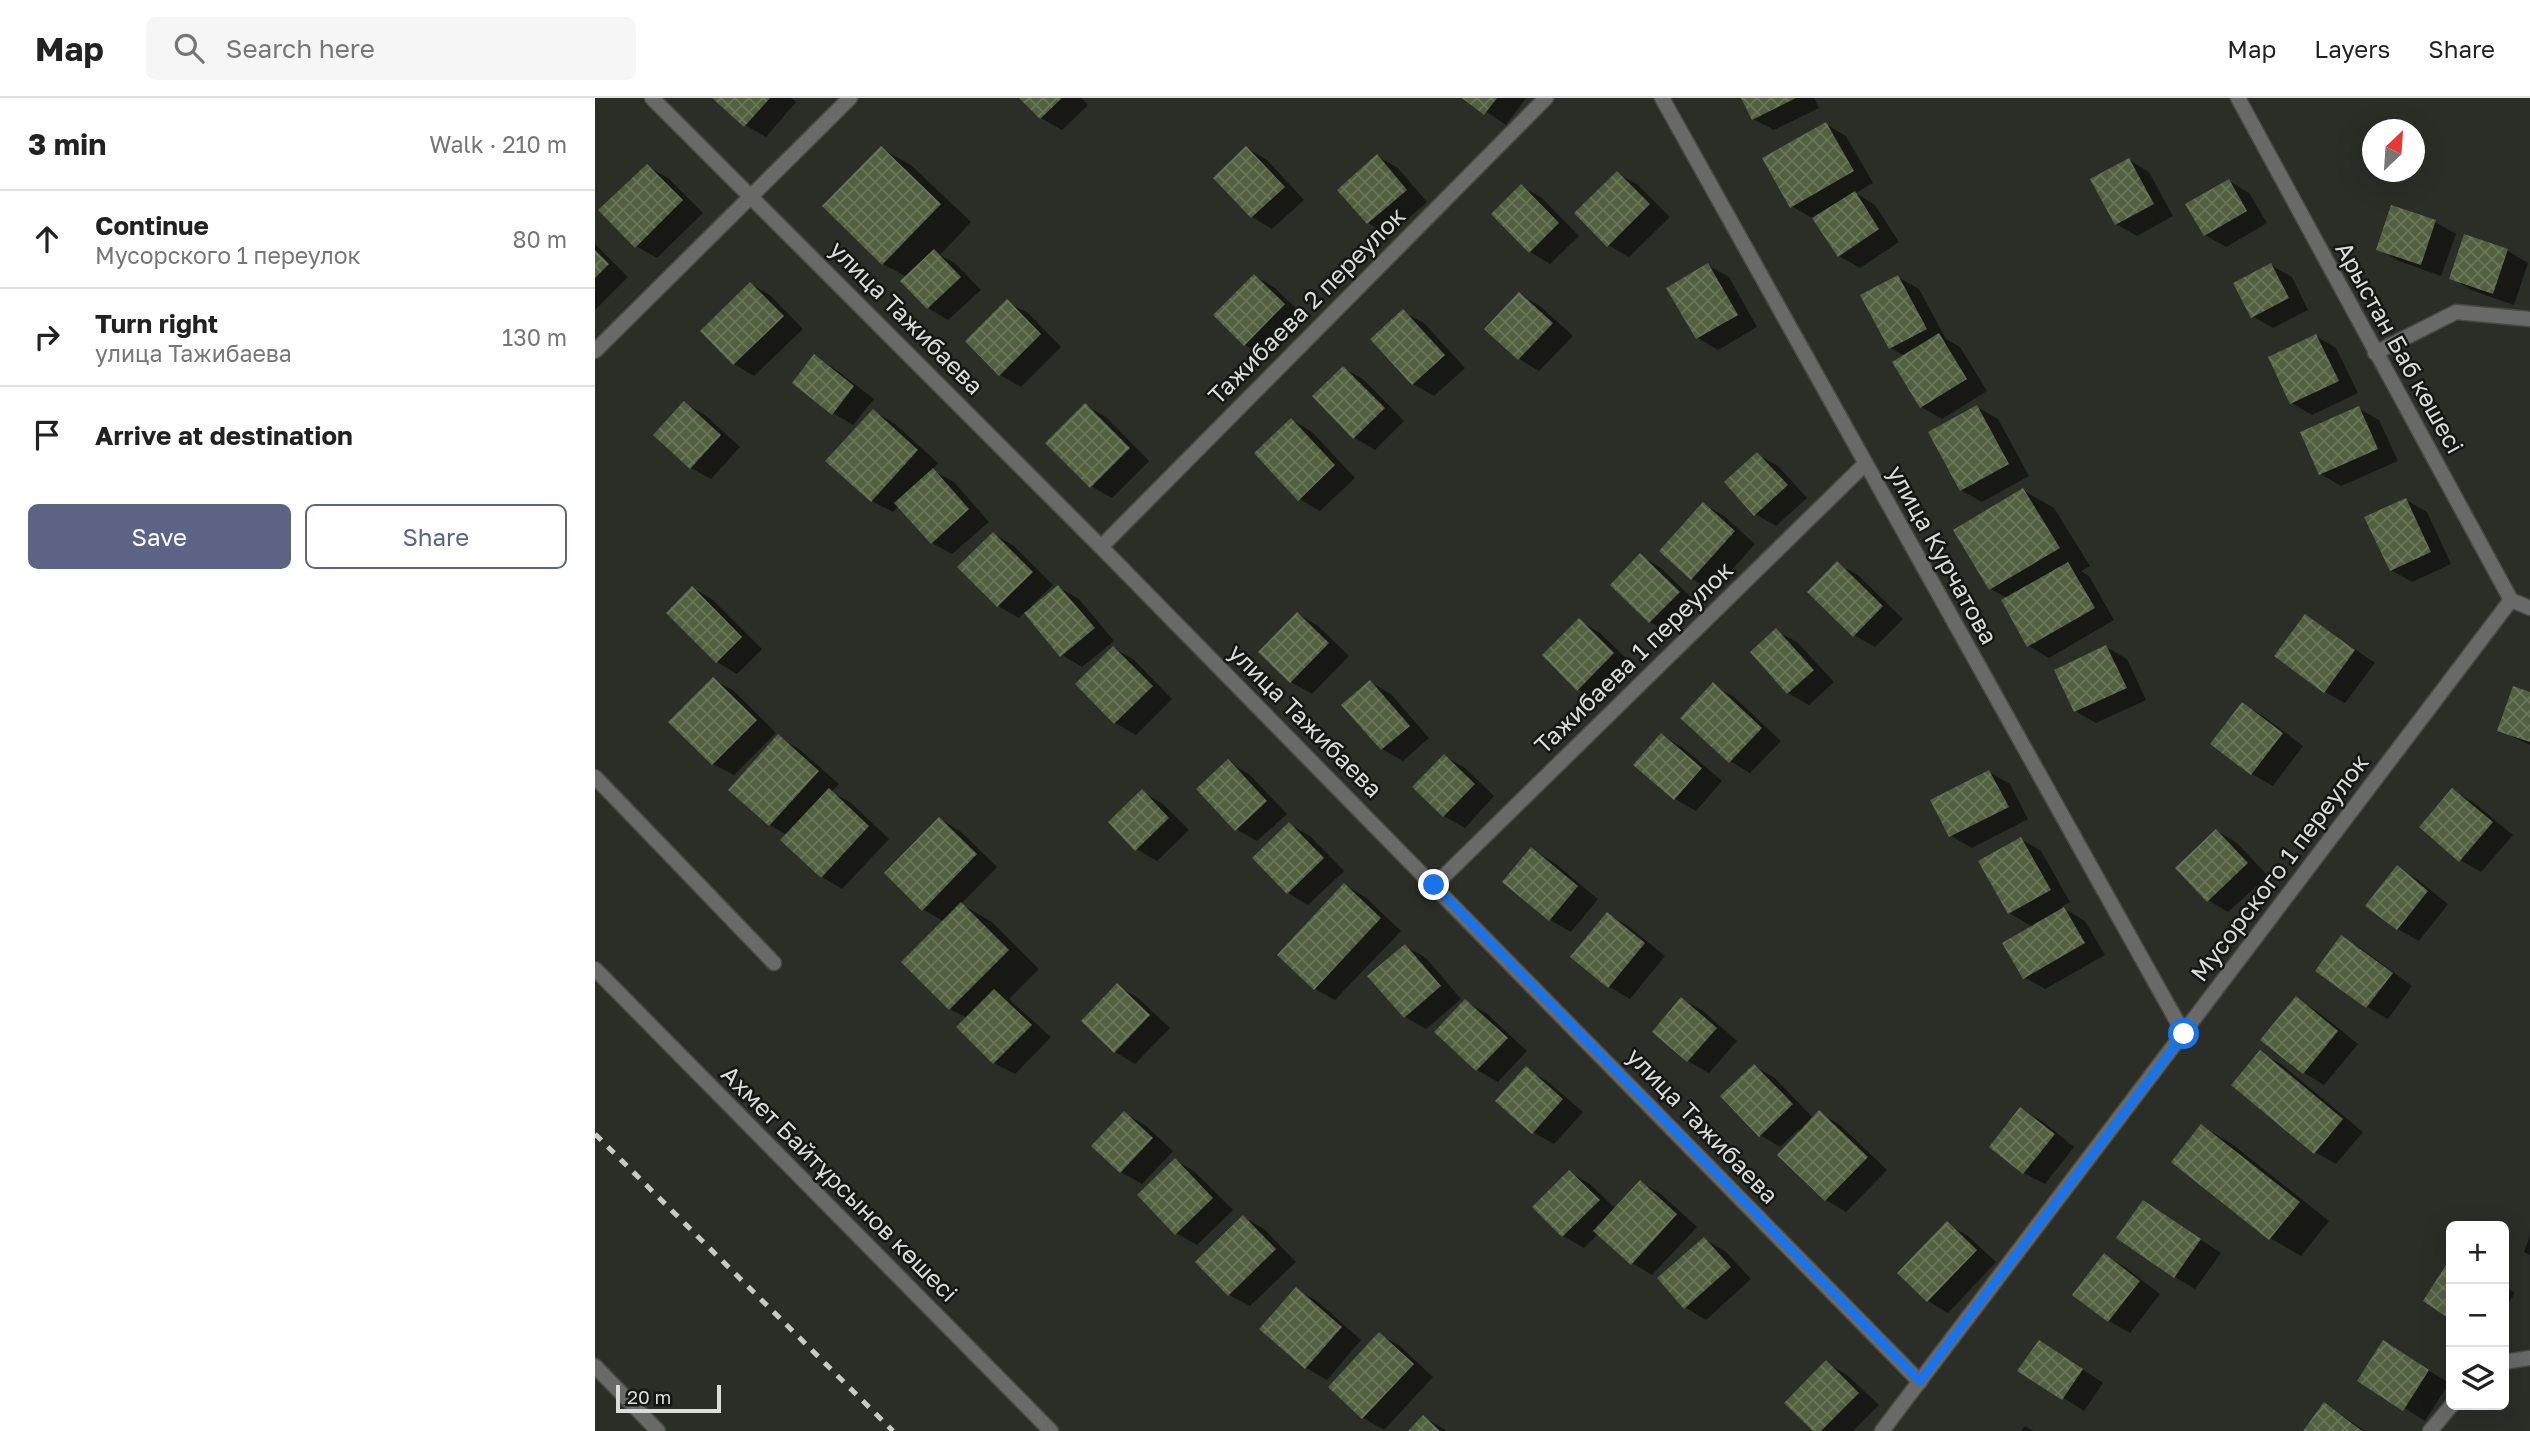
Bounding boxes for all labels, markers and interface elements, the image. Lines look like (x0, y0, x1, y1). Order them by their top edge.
search box (146, 17, 636, 80)
text: Map (35, 29, 104, 68)
icon: search (170, 29, 208, 67)
text: Search here (226, 33, 375, 64)
text: Map (2227, 34, 2276, 63)
text: Layers (2314, 34, 2390, 63)
text: Share (2428, 34, 2495, 63)
north arrow (2362, 119, 2425, 182)
text: 3 min (28, 126, 106, 162)
text: Walk · 210 m (429, 130, 567, 158)
street label: Тажибаева 2 переулок (1201, 200, 1411, 409)
text: Continue (95, 210, 209, 241)
icon: ahead (28, 220, 66, 258)
text: 80 m (513, 225, 567, 253)
street label: улица Тажибаева (824, 234, 990, 400)
street label: Арыстан Баб көшесі (2330, 236, 2471, 458)
text: Мусорского 1 переулок (95, 241, 361, 269)
text: Turn right (95, 308, 218, 339)
icon: right (28, 318, 66, 356)
text: 130 m (502, 323, 567, 351)
text: улица Тажибаева (95, 339, 292, 367)
icon: arrive (28, 416, 66, 454)
text: Arrive at destination (95, 420, 353, 451)
street label: улица Курчатова (1882, 460, 2004, 649)
button: Save (28, 504, 291, 569)
button: Share (305, 504, 567, 569)
street label: Тажибаева 1 переулок (1528, 555, 1738, 759)
street label: улица Тажибаева (1223, 637, 1389, 803)
street label: Мусорского 1 переулок (2184, 748, 2374, 987)
route end (1418, 869, 1449, 900)
route start (2168, 1018, 2199, 1049)
street label: улица Тажибаева (1621, 1041, 1785, 1209)
street label: Ахмет Байтұрсынов көшесі (715, 1059, 964, 1308)
map controls (2446, 1221, 2509, 1410)
button: + (2446, 1221, 2509, 1284)
button: − (2446, 1284, 2509, 1347)
button: layers (2446, 1347, 2509, 1410)
scale bar (616, 1382, 721, 1414)
text: 20 m (627, 1385, 671, 1408)

